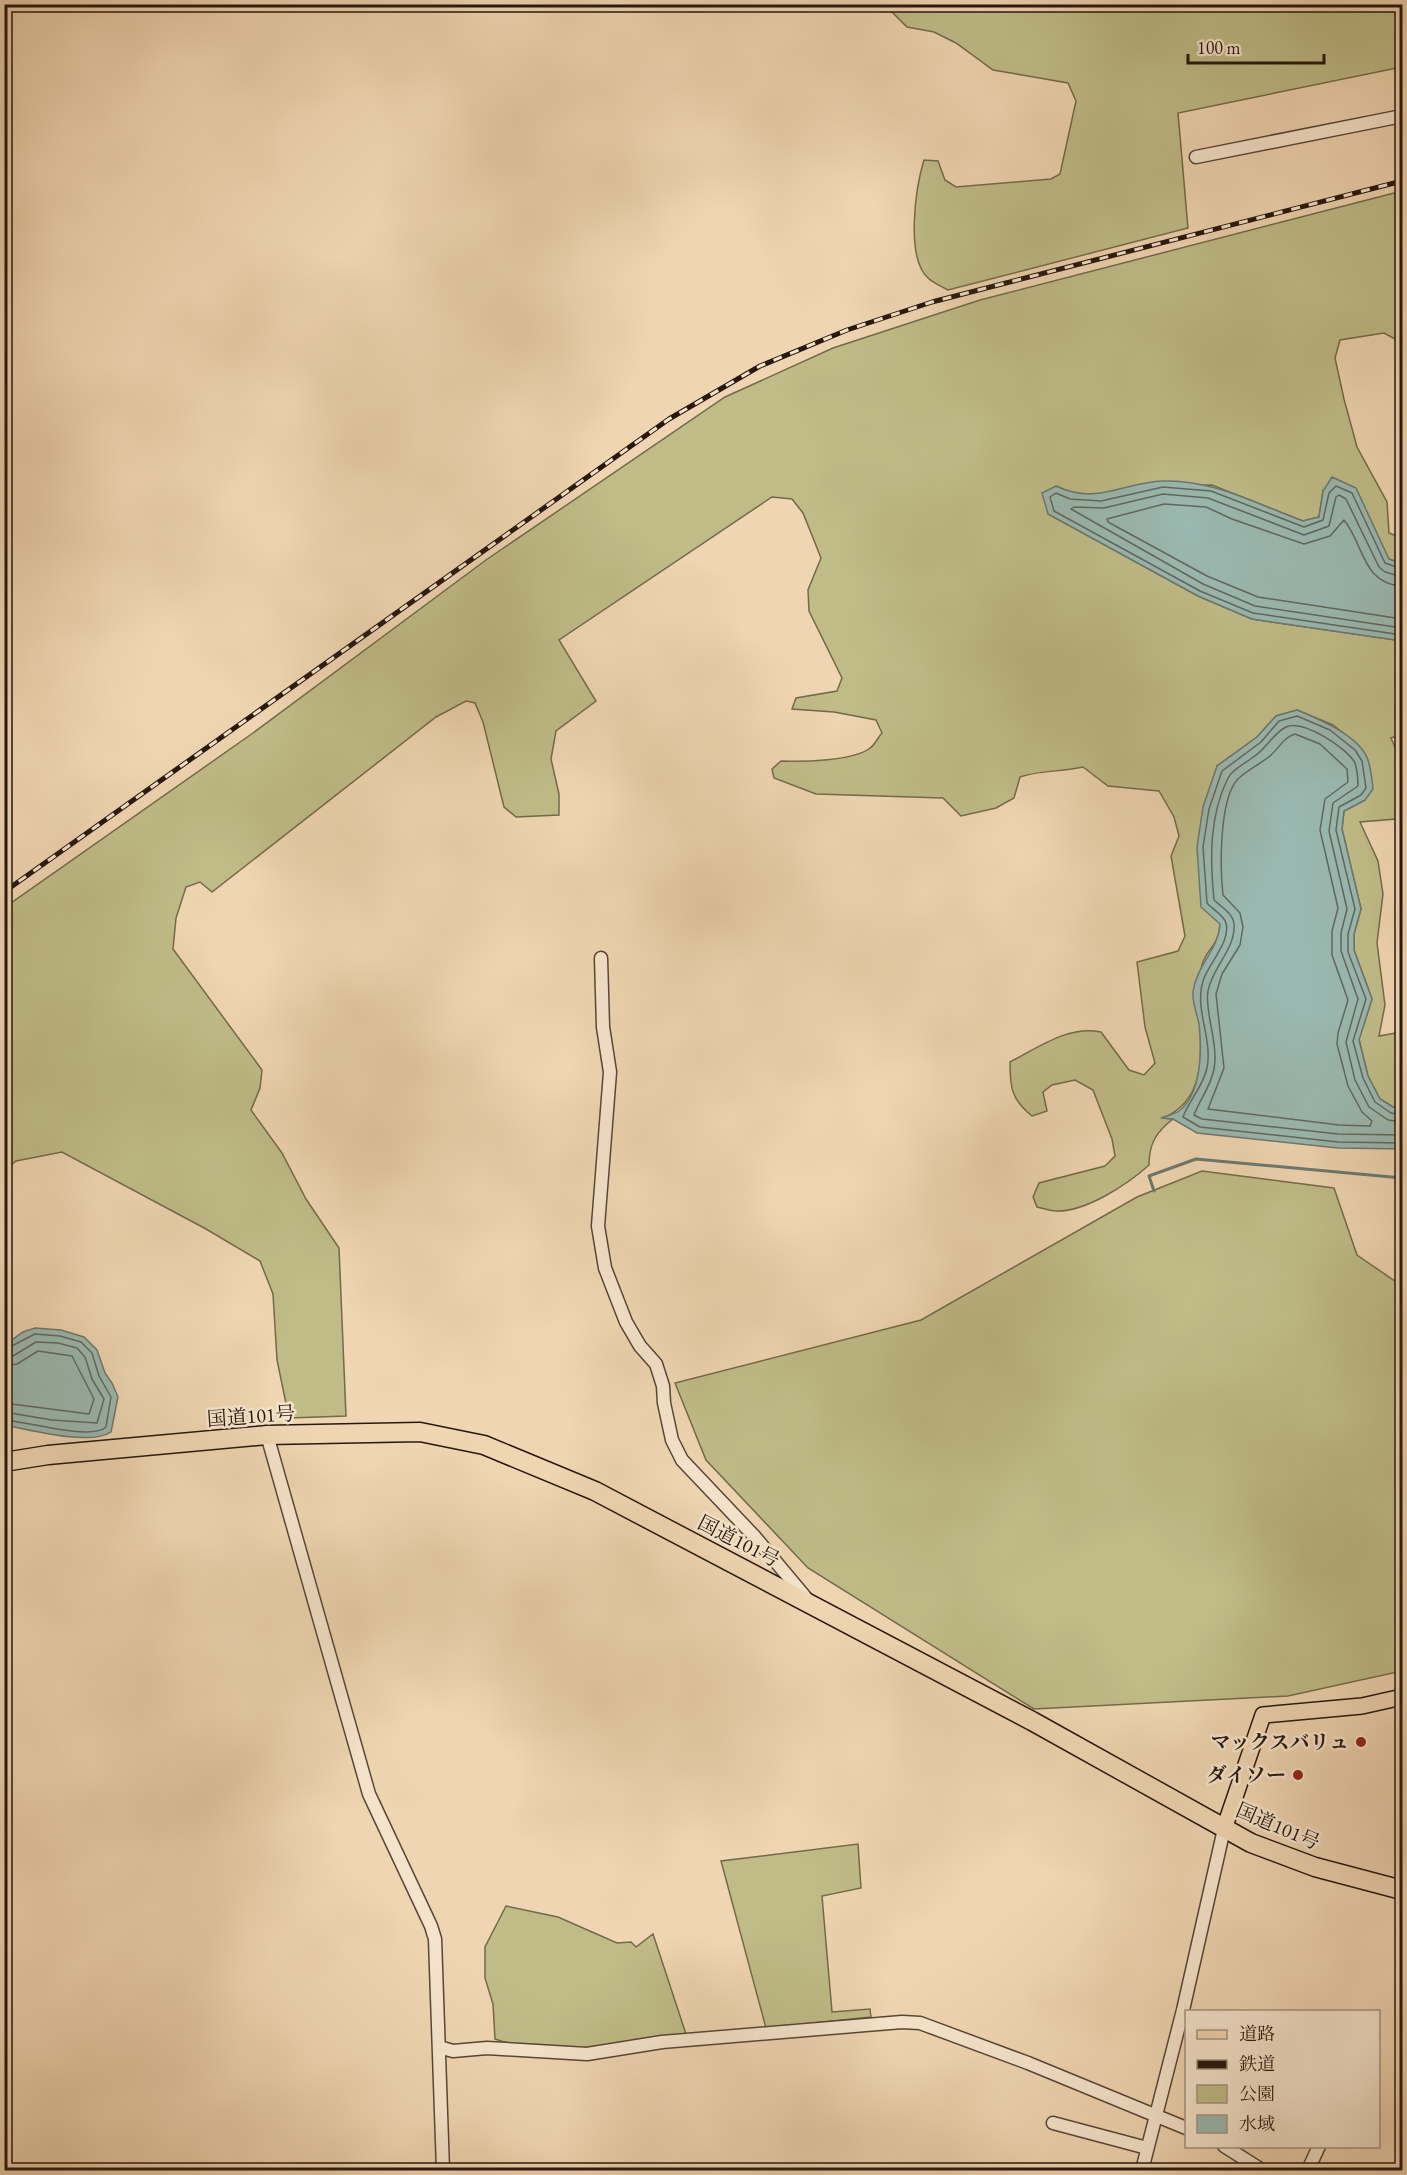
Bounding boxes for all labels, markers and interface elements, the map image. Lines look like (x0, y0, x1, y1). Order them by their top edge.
scale bar (1188, 27, 1324, 65)
text: 100 m (1197, 36, 1241, 59)
street label: 国道101号 (206, 1400, 296, 1432)
street label: 国道101号 (694, 1509, 784, 1573)
place label: マックスバリュ (1211, 1729, 1349, 1755)
marker: マックスバリュ (1354, 1735, 1368, 1749)
place label: ダイソー (1206, 1762, 1286, 1788)
marker: ダイソー (1291, 1768, 1305, 1782)
street label: 国道101号 (1232, 1797, 1324, 1855)
legend (1185, 2010, 1380, 2148)
text: 道路 (1239, 2022, 1275, 2045)
text: 鉄道 (1239, 2052, 1275, 2075)
text: 公園 (1239, 2082, 1275, 2105)
text: 水域 (1239, 2112, 1275, 2135)

